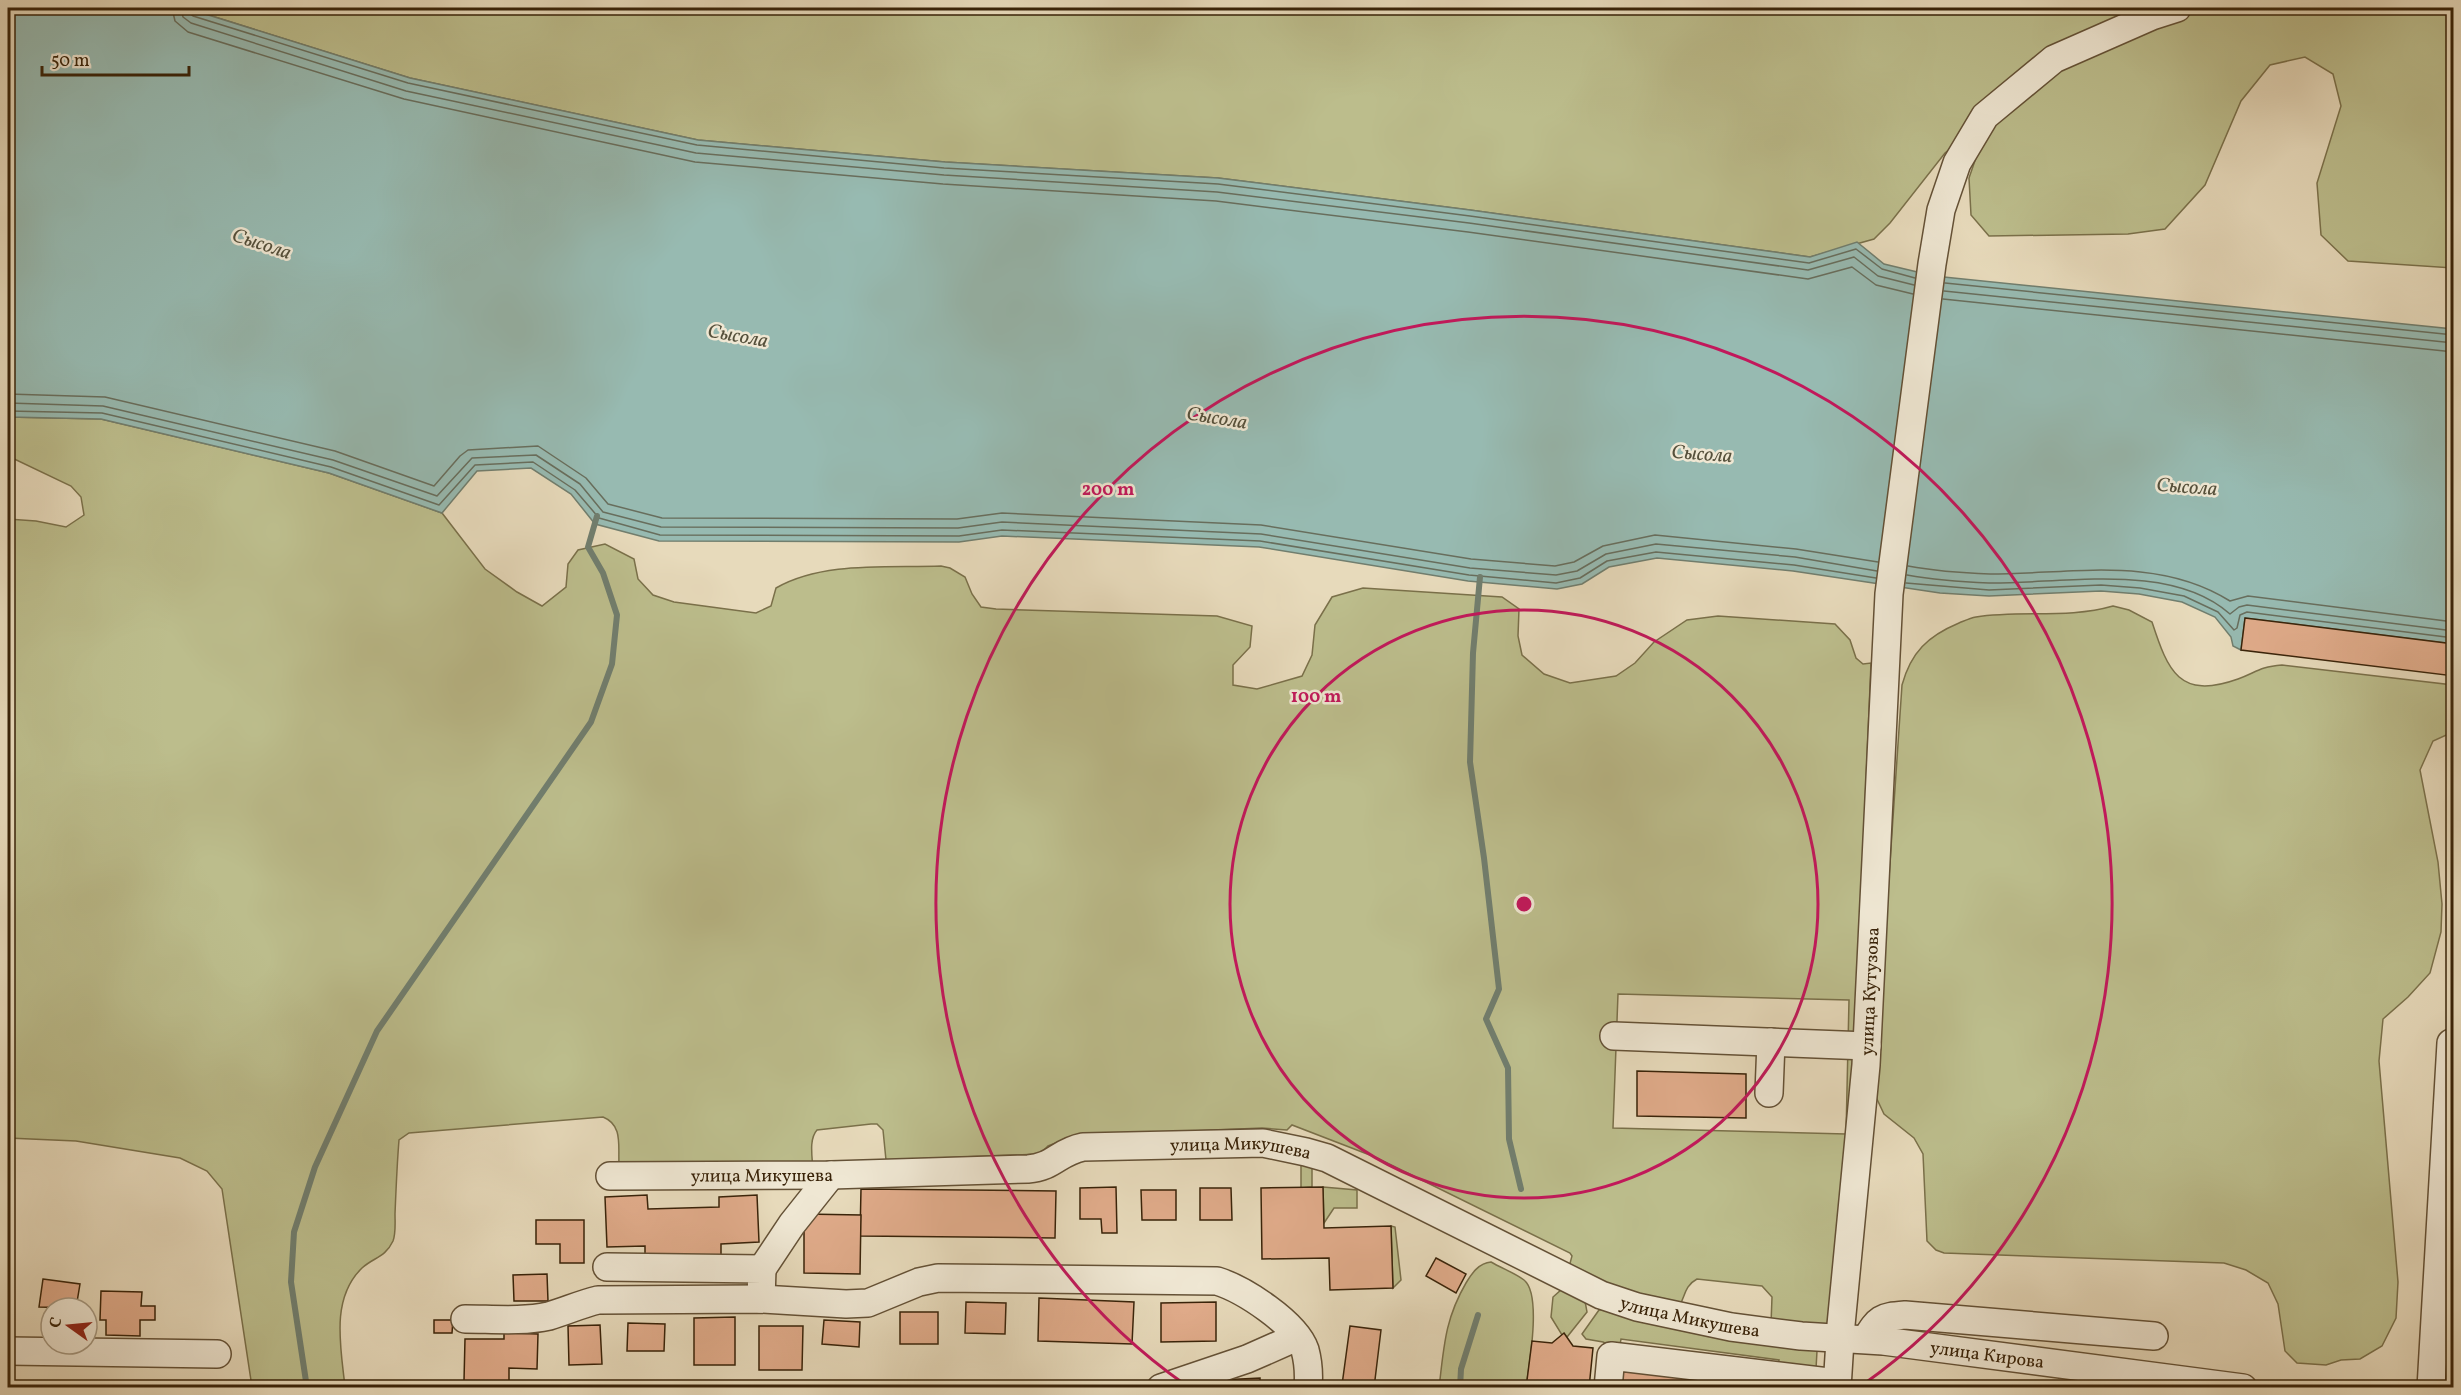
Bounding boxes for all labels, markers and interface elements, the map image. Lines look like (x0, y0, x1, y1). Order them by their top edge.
scale bar (42, 39, 189, 77)
text: 50 m (51, 49, 90, 74)
water label: Сысола (228, 222, 295, 268)
water label: Сысола (705, 318, 770, 356)
water label: Сысола (1184, 400, 1249, 438)
water label: Сысола (1670, 439, 1733, 471)
water label: Сысола (2155, 472, 2218, 504)
text: 200 m (1082, 478, 1134, 503)
text: 100 m (1291, 685, 1341, 710)
centre of rings (1514, 894, 1534, 914)
street label: улица Кутузова (1855, 927, 1887, 1056)
street label: улица Микушева (1170, 1132, 1314, 1167)
street label: улица Микушева (691, 1164, 833, 1190)
street label: улица Микушева (1616, 1291, 1761, 1345)
north arrow (39, 1296, 99, 1356)
text: С (44, 1315, 68, 1330)
street label: улица Кирова (1928, 1336, 2046, 1376)

